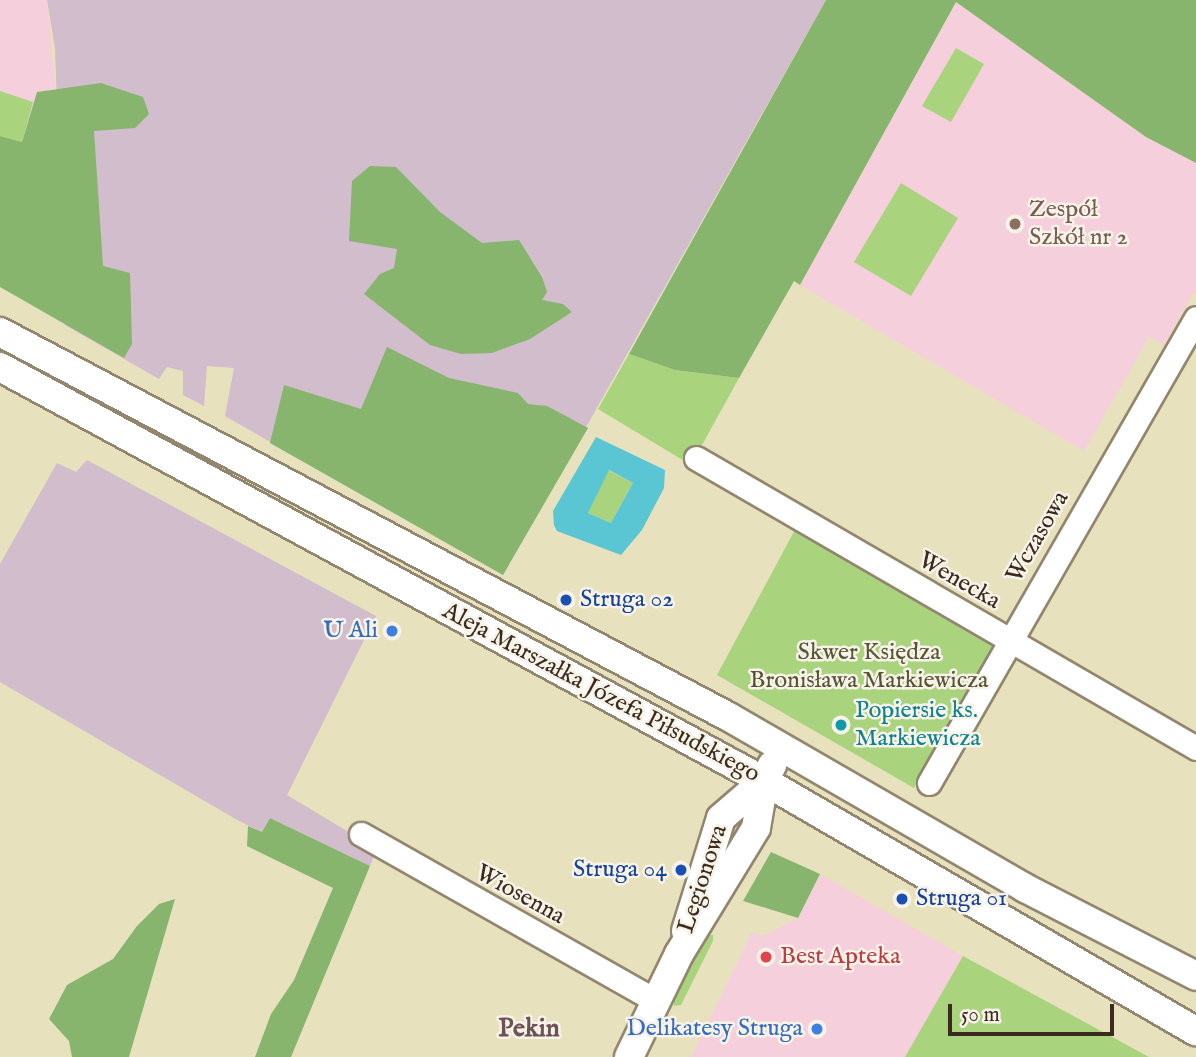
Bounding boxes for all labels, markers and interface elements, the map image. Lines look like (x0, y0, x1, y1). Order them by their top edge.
place label: Zespół Szkół nr 2 (1029, 196, 1128, 252)
marker: Zespół Szkół nr 2 (1007, 216, 1023, 232)
street label: Wczasowa (1000, 486, 1076, 588)
street label: Wenecka (913, 546, 1005, 616)
place label: Struga 02 (580, 586, 673, 614)
marker: Struga 02 (558, 592, 574, 608)
street label: Aleja Marszałka Józefa Piłsudskiego (437, 597, 765, 789)
place label: U Ali (323, 617, 378, 645)
marker: U Ali (384, 623, 400, 639)
park label: Skwer Księdza Bronisława Markiewicza (750, 639, 988, 695)
place label: Popiersie ks. Markiewicza (855, 697, 981, 753)
marker: Popiersie ks. Markiewicza (833, 717, 849, 733)
street label: Legionowa (672, 821, 734, 937)
place label: Struga 04 (573, 856, 667, 884)
street label: Wiosenna (470, 859, 570, 931)
marker: Struga 04 (673, 862, 689, 878)
place label: Struga 01 (916, 885, 1007, 913)
marker: Struga 01 (894, 891, 910, 907)
place label: Best Apteka (780, 943, 901, 971)
marker: Best Apteka (758, 949, 774, 965)
scale bar (951, 990, 1117, 1034)
text: 50 m (961, 1002, 1000, 1029)
district label: Pekin (498, 1013, 560, 1045)
place label: Delikatesy Struga (627, 1015, 803, 1043)
marker: Delikatesy Struga (809, 1021, 825, 1037)

